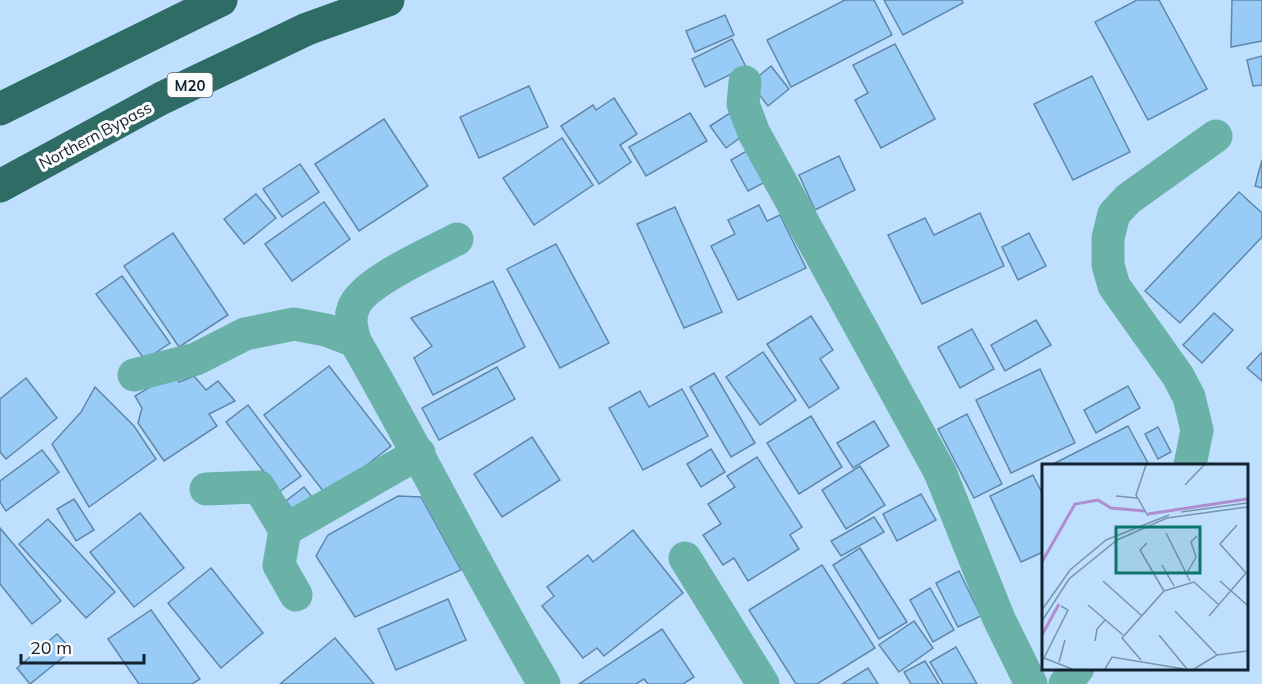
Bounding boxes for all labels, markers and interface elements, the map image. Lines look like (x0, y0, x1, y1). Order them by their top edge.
road number: M20 (168, 73, 213, 97)
street label: Northern Bypass (35, 97, 155, 173)
inset map (1042, 464, 1247, 669)
scale bar (21, 627, 144, 665)
text: 20 m (30, 636, 72, 659)

